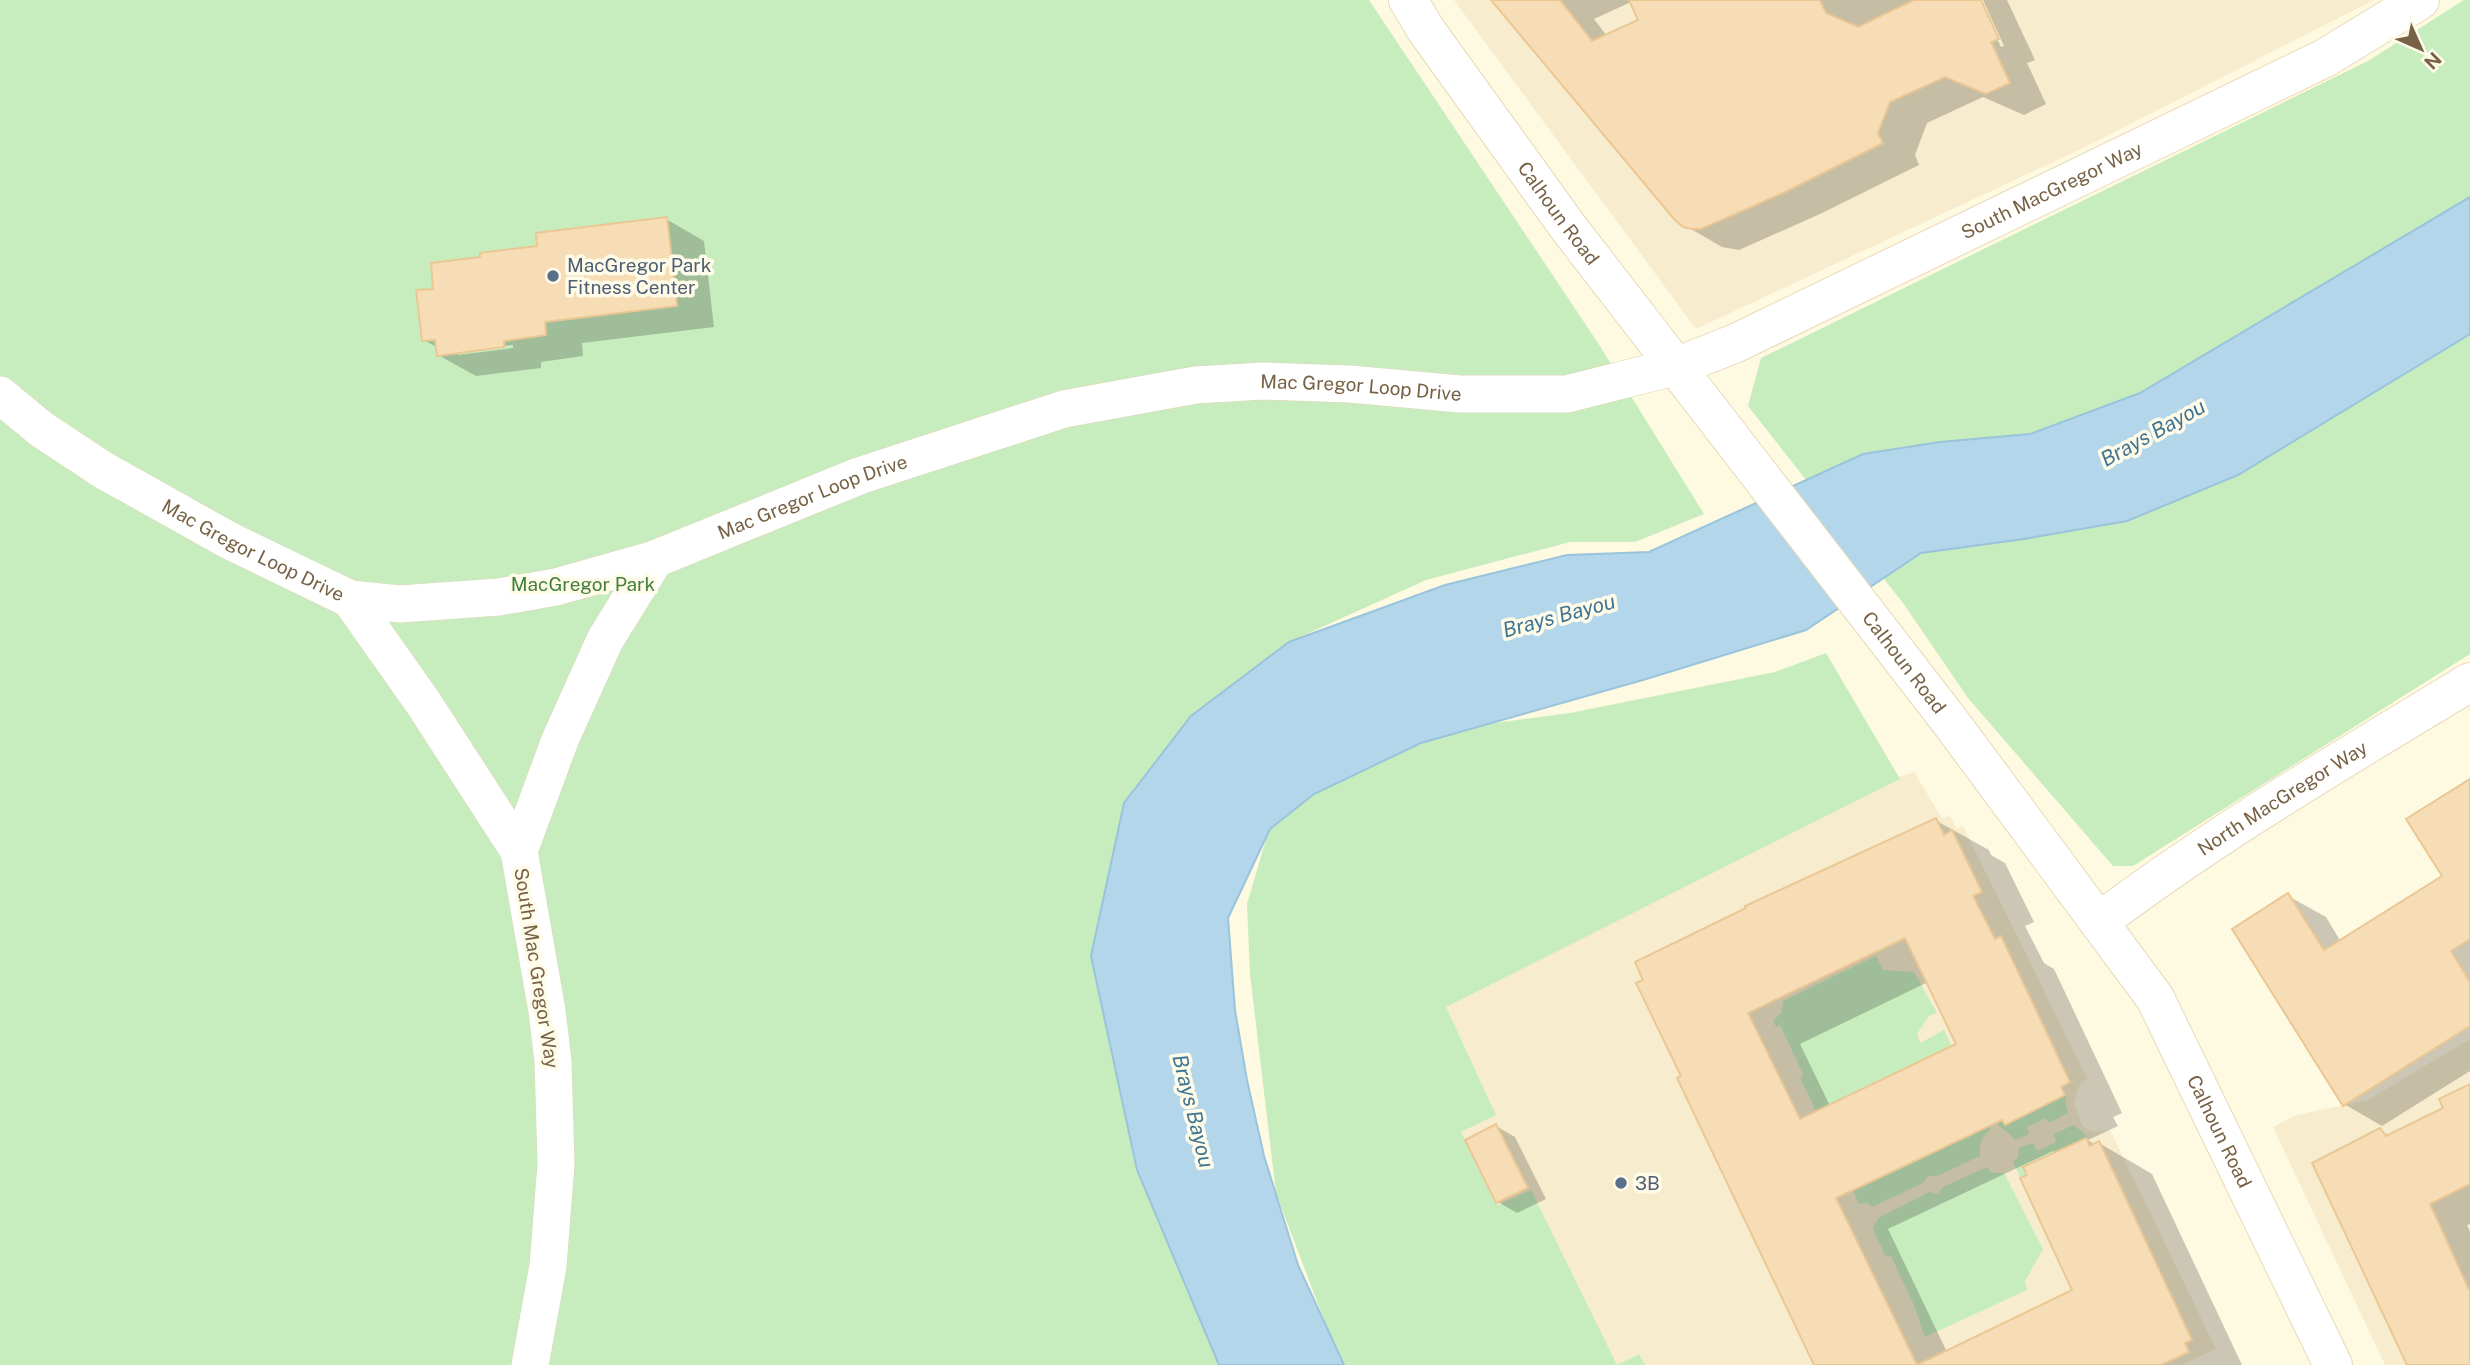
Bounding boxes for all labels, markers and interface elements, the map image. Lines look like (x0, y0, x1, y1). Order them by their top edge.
north arrow (2386, 14, 2456, 84)
text: N (2420, 48, 2446, 74)
street label: South MacGregor Way (1957, 137, 2146, 243)
street label: Calhoun Road (1513, 157, 1604, 269)
place label: MacGregor Park Fitness Center (567, 254, 712, 298)
marker: MacGregor Park Fitness Center (545, 268, 561, 284)
street label: Mac Gregor Loop Drive (1260, 370, 1463, 405)
water label: Brays Bayou (2096, 394, 2209, 472)
street label: Mac Gregor Loop Drive (714, 450, 910, 543)
street label: Mac Gregor Loop Drive (158, 494, 348, 606)
park label: MacGregor Park (511, 573, 655, 595)
water label: Brays Bayou (1500, 588, 1618, 643)
street label: Calhoun Road (1858, 607, 1951, 718)
street label: North MacGregor Way (2193, 736, 2371, 860)
street label: South Mac Gregor Way (510, 866, 564, 1070)
water label: Brays Bayou (1167, 1052, 1220, 1170)
street label: Calhoun Road (2183, 1071, 2256, 1191)
place label: 3B (1635, 1172, 1660, 1194)
marker: 3B (1613, 1175, 1629, 1191)

